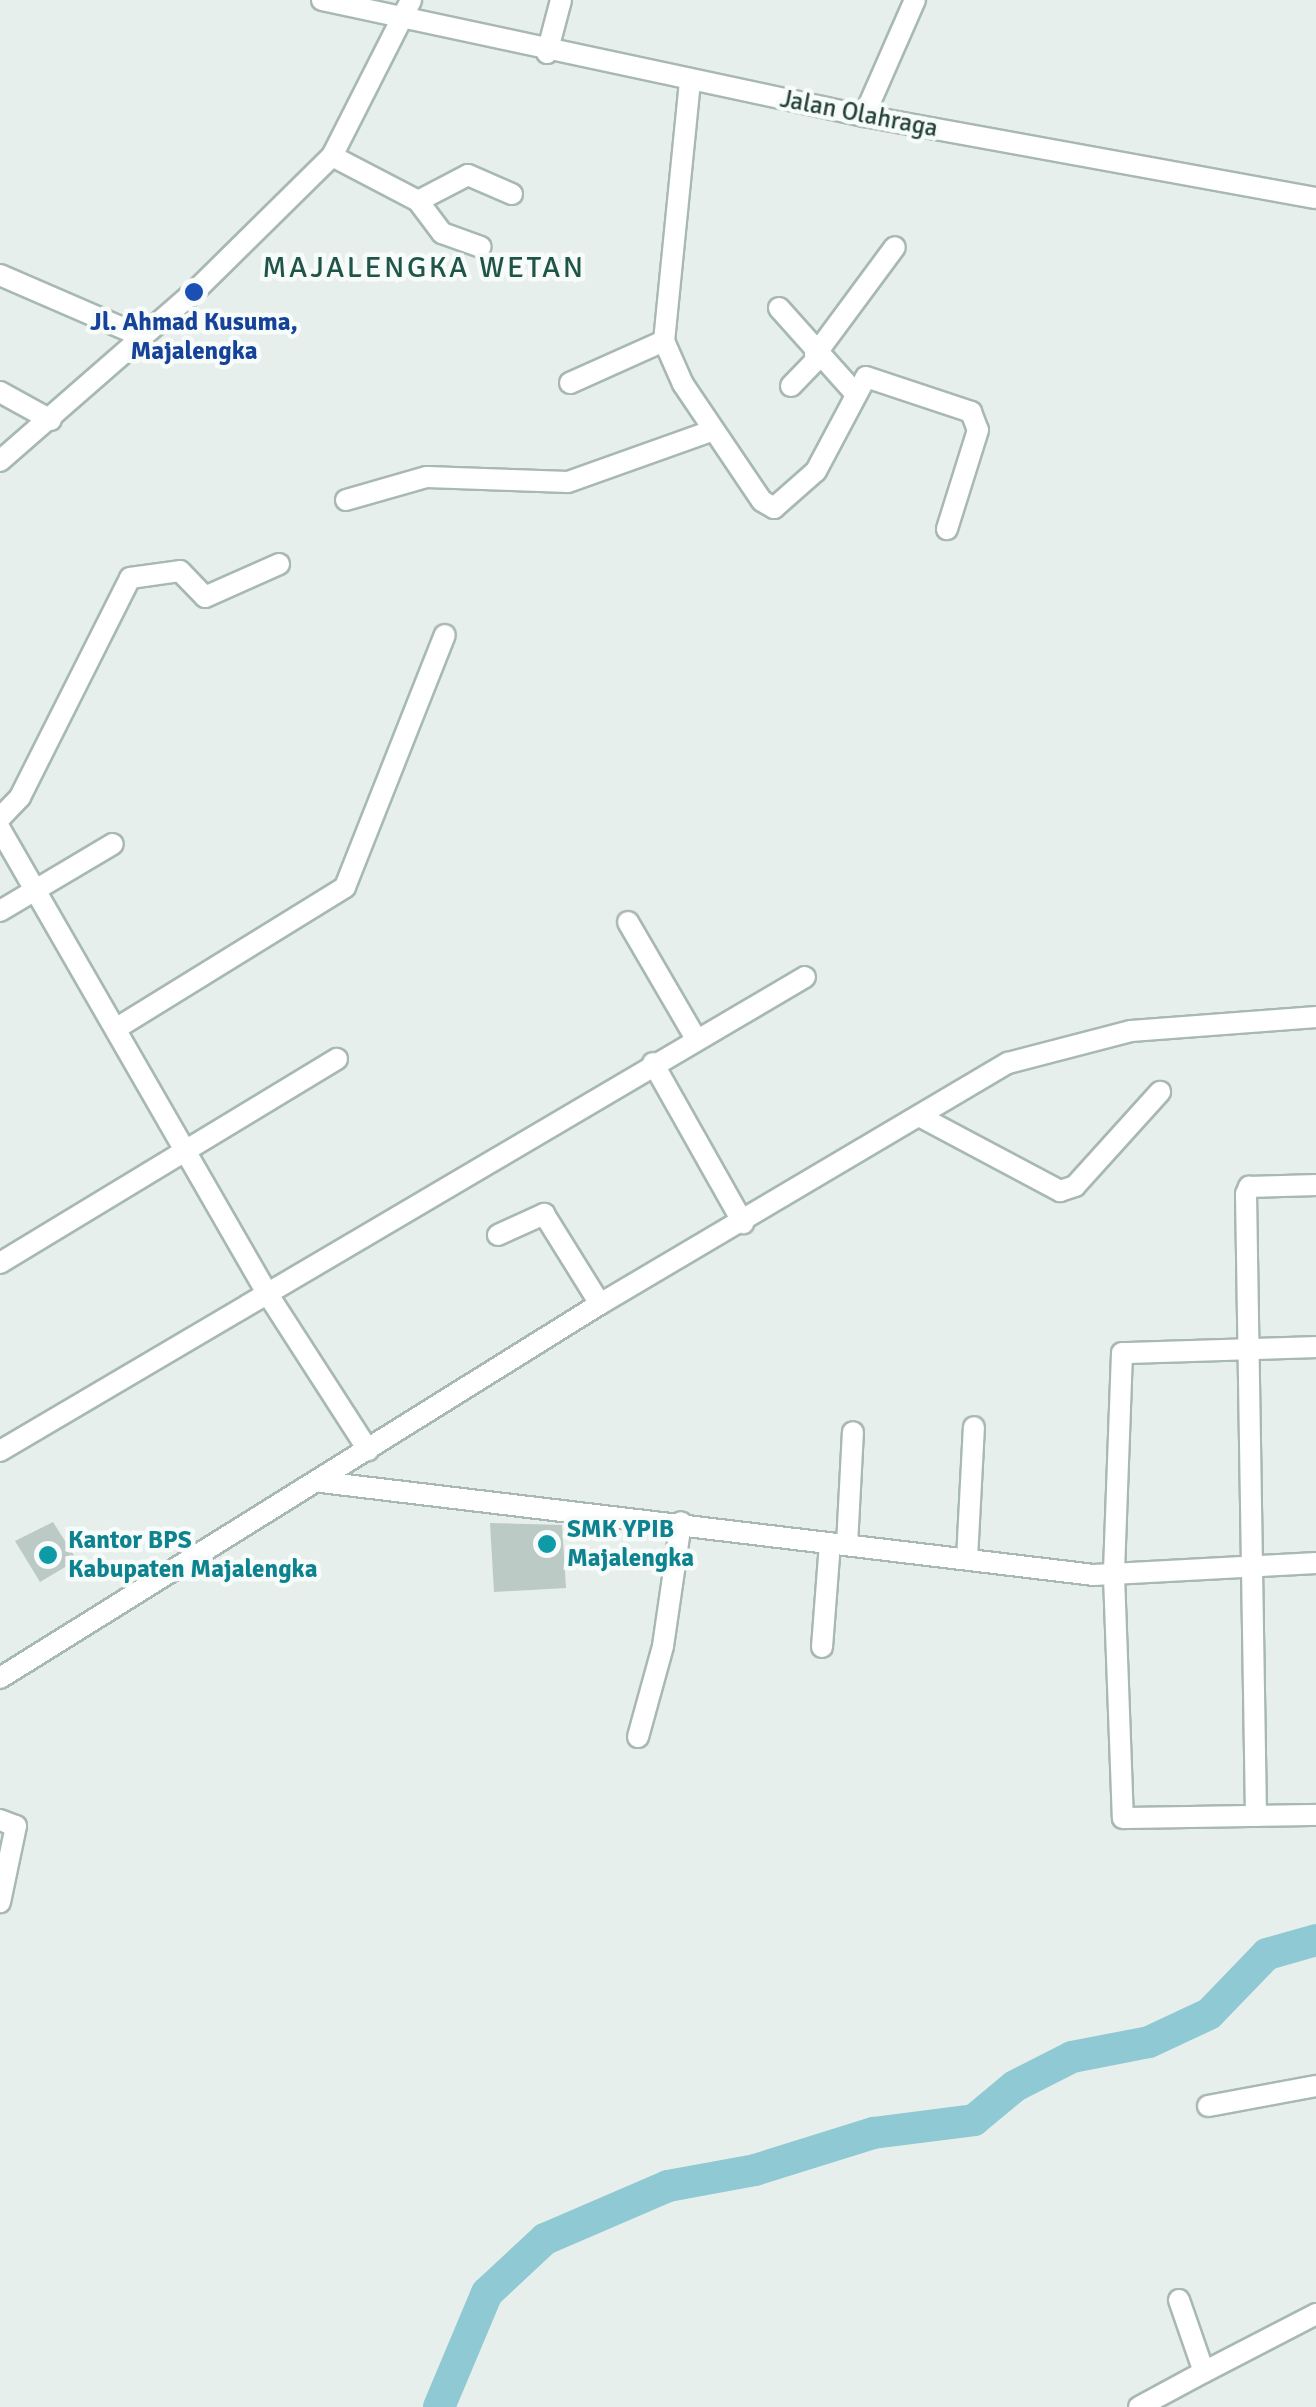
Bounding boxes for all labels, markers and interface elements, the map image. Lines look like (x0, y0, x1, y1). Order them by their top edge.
street label: Jalan Olahraga (778, 84, 940, 144)
district label: MAJALENGKA WETAN (262, 250, 586, 286)
marker: Jl. Ahmad Kusuma, Majalengka (183, 281, 205, 303)
place label: Jl. Ahmad Kusuma, Majalengka (90, 308, 298, 367)
place label: SMK YPIB Majalengka (567, 1515, 694, 1574)
place label: Kantor BPS Kabupaten Majalengka (68, 1526, 317, 1585)
marker: SMK YPIB Majalengka (536, 1533, 558, 1555)
marker: Kantor BPS Kabupaten Majalengka (37, 1544, 59, 1566)

